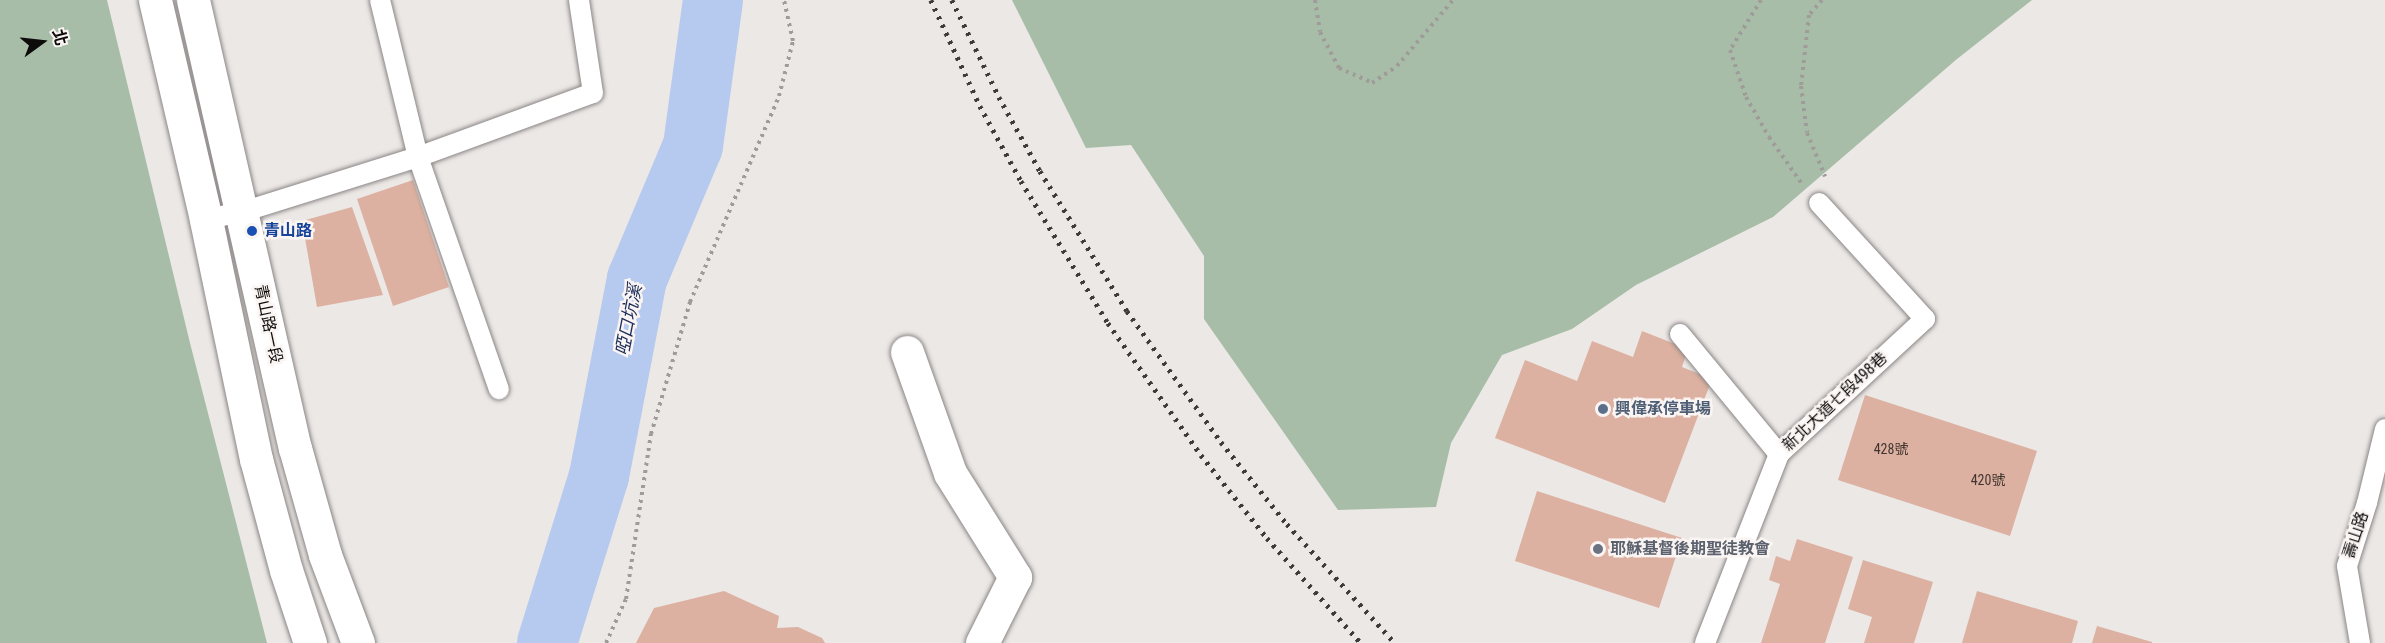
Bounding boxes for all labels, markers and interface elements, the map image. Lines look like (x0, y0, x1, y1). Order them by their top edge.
north arrow (12, 12, 72, 72)
text: 北 (49, 27, 71, 47)
place label: 青山路 (264, 221, 312, 241)
marker: 青山路 (245, 224, 259, 238)
street label: 青山路一段 (250, 283, 286, 365)
water label: 啞口坑溪 (612, 283, 646, 357)
street label: 新北大道七段498巷 (1779, 349, 1891, 455)
place label: 興偉承停車場 (1615, 399, 1711, 419)
marker: 興偉承停車場 (1596, 402, 1610, 416)
house number: 428號 (1874, 441, 1908, 457)
house number: 420號 (1971, 472, 2005, 488)
street label: 壽山路 (2339, 509, 2373, 561)
place label: 耶穌基督後期聖徒教會 (1610, 539, 1770, 559)
marker: 耶穌基督後期聖徒教會 (1591, 542, 1605, 556)

